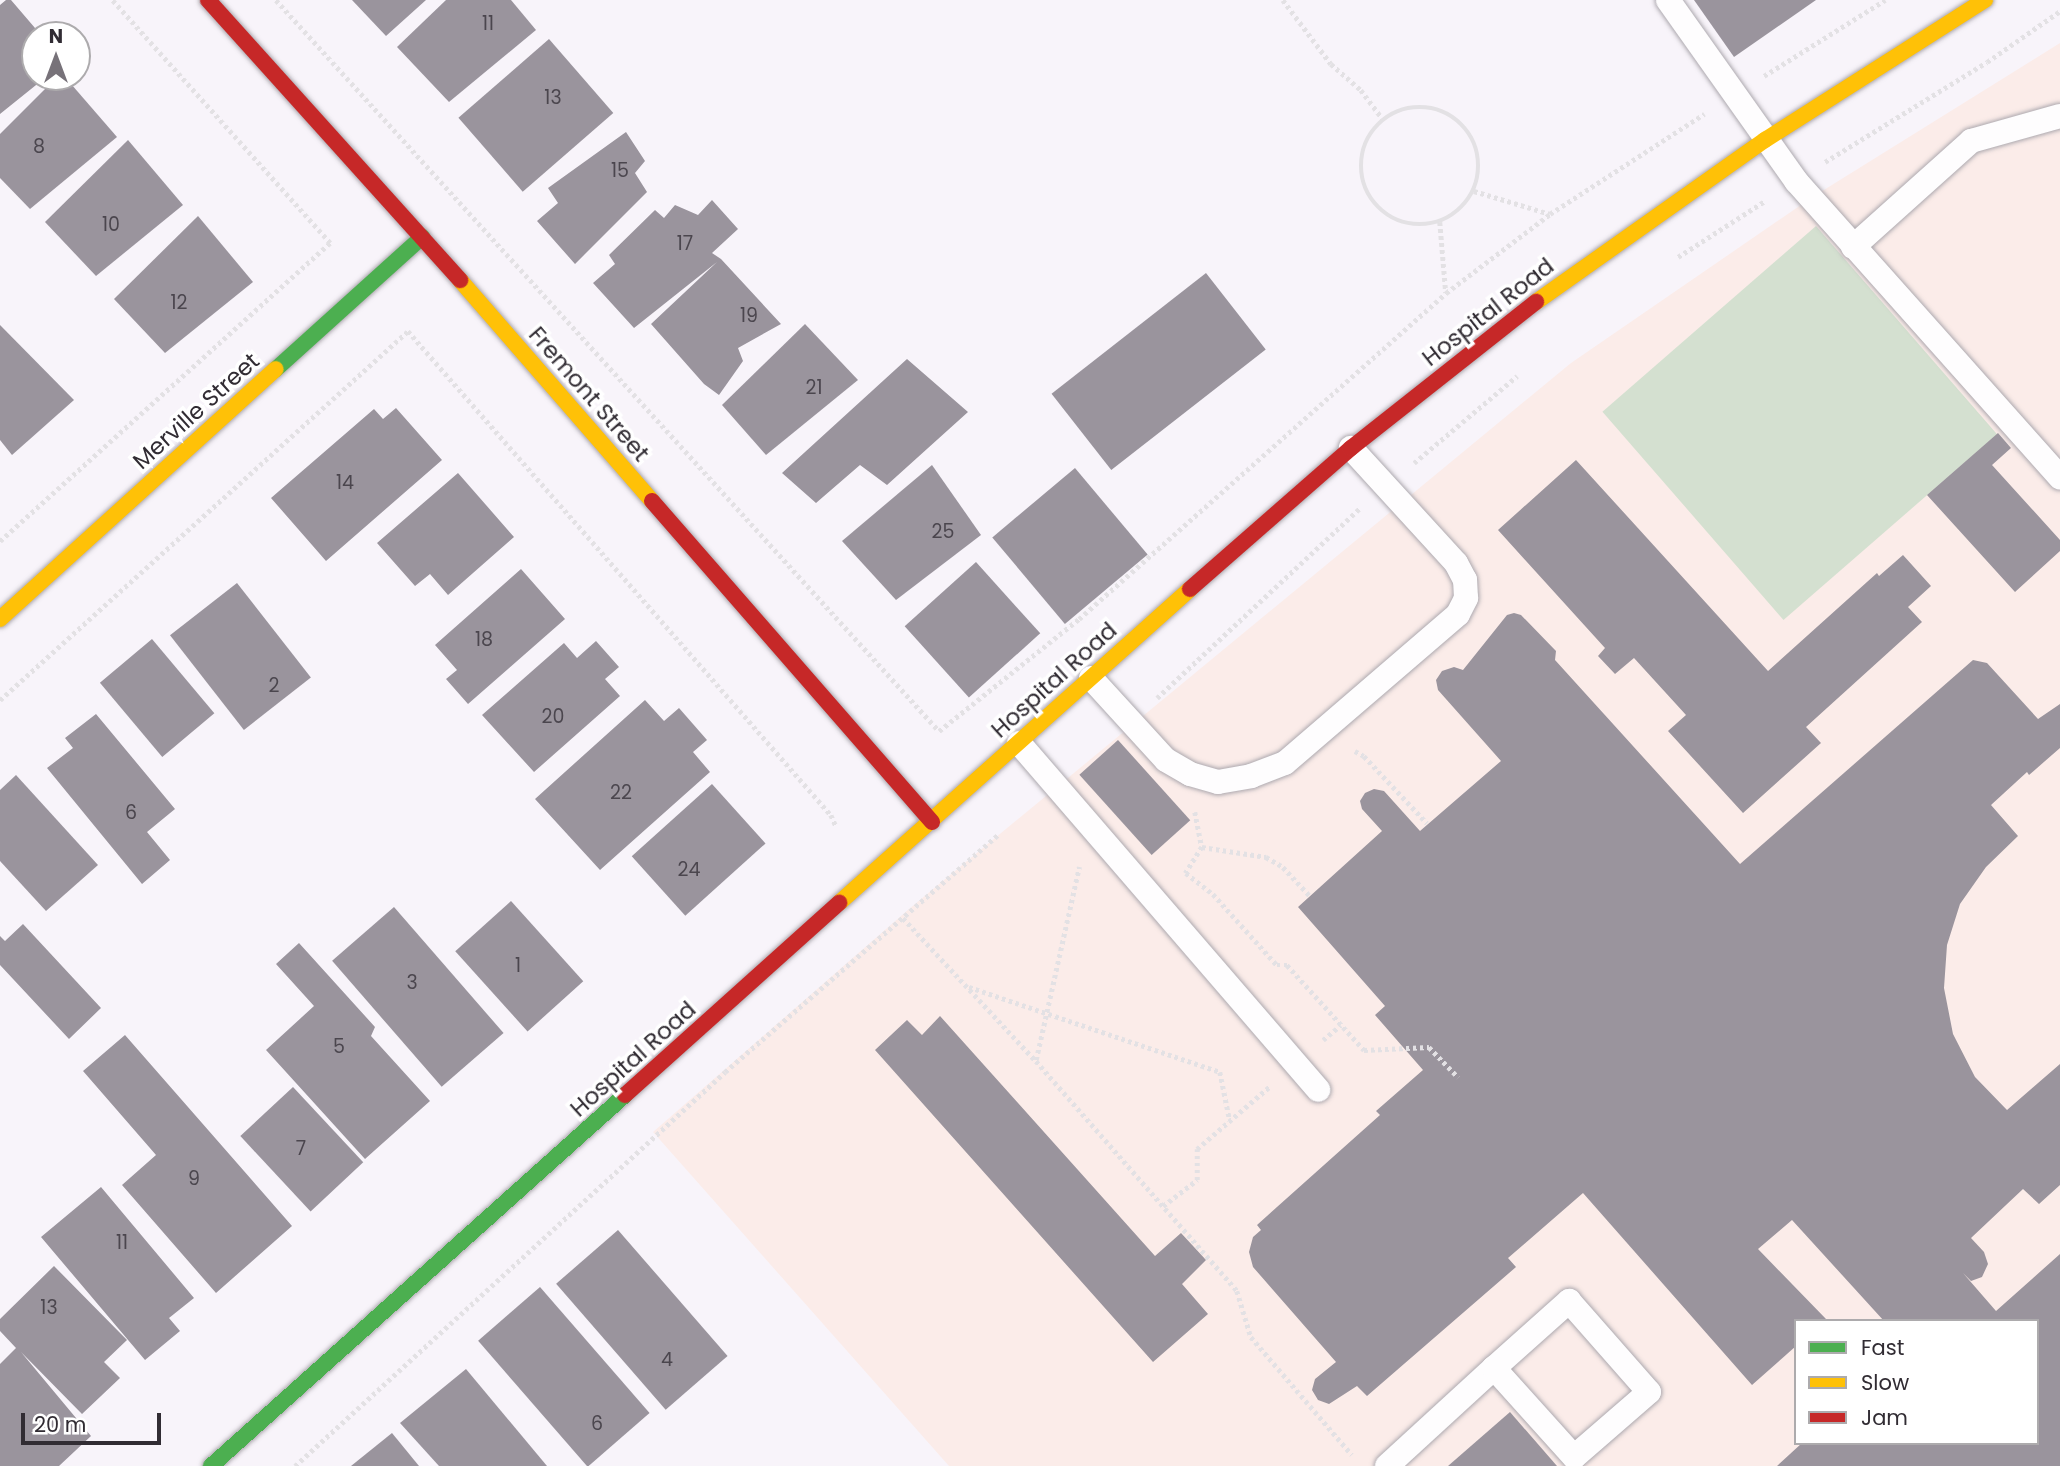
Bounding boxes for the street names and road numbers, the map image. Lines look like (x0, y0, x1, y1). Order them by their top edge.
street label: Hospital Road (1417, 252, 1559, 372)
street label: Fremont Street (523, 321, 655, 467)
street label: Merville Street (127, 347, 265, 475)
street label: Hospital Road (986, 616, 1122, 744)
street label: Hospital Road (565, 995, 701, 1123)

